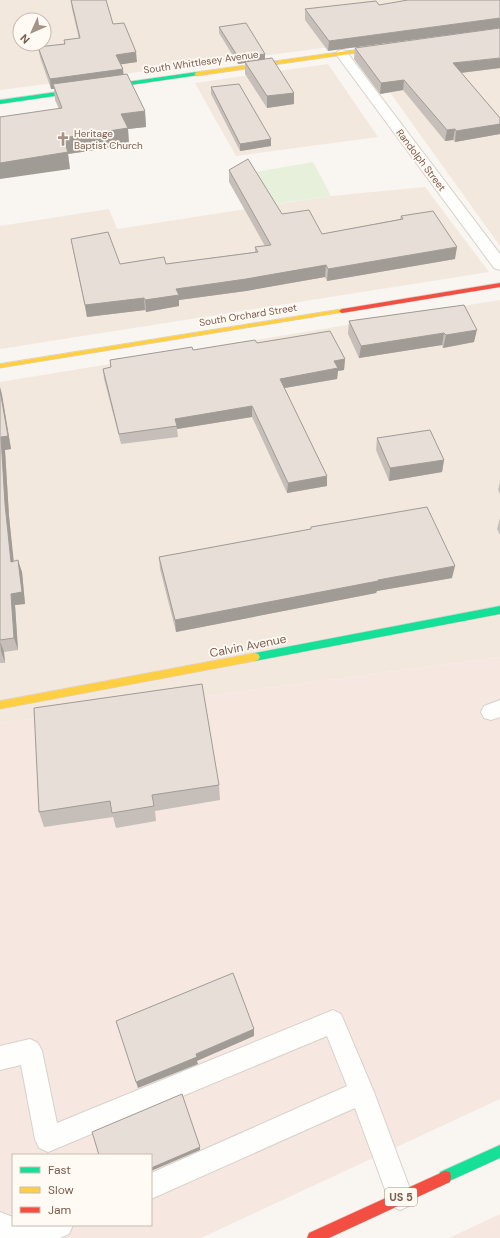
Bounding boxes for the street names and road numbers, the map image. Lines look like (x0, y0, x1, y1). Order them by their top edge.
street label: South Whittlesey Avenue (143, 47, 260, 77)
street label: Randolph Street (393, 126, 449, 194)
street label: South Orchard Street (198, 301, 298, 329)
street label: Calvin Avenue (208, 631, 288, 661)
road number: US 5 (385, 1188, 417, 1206)

